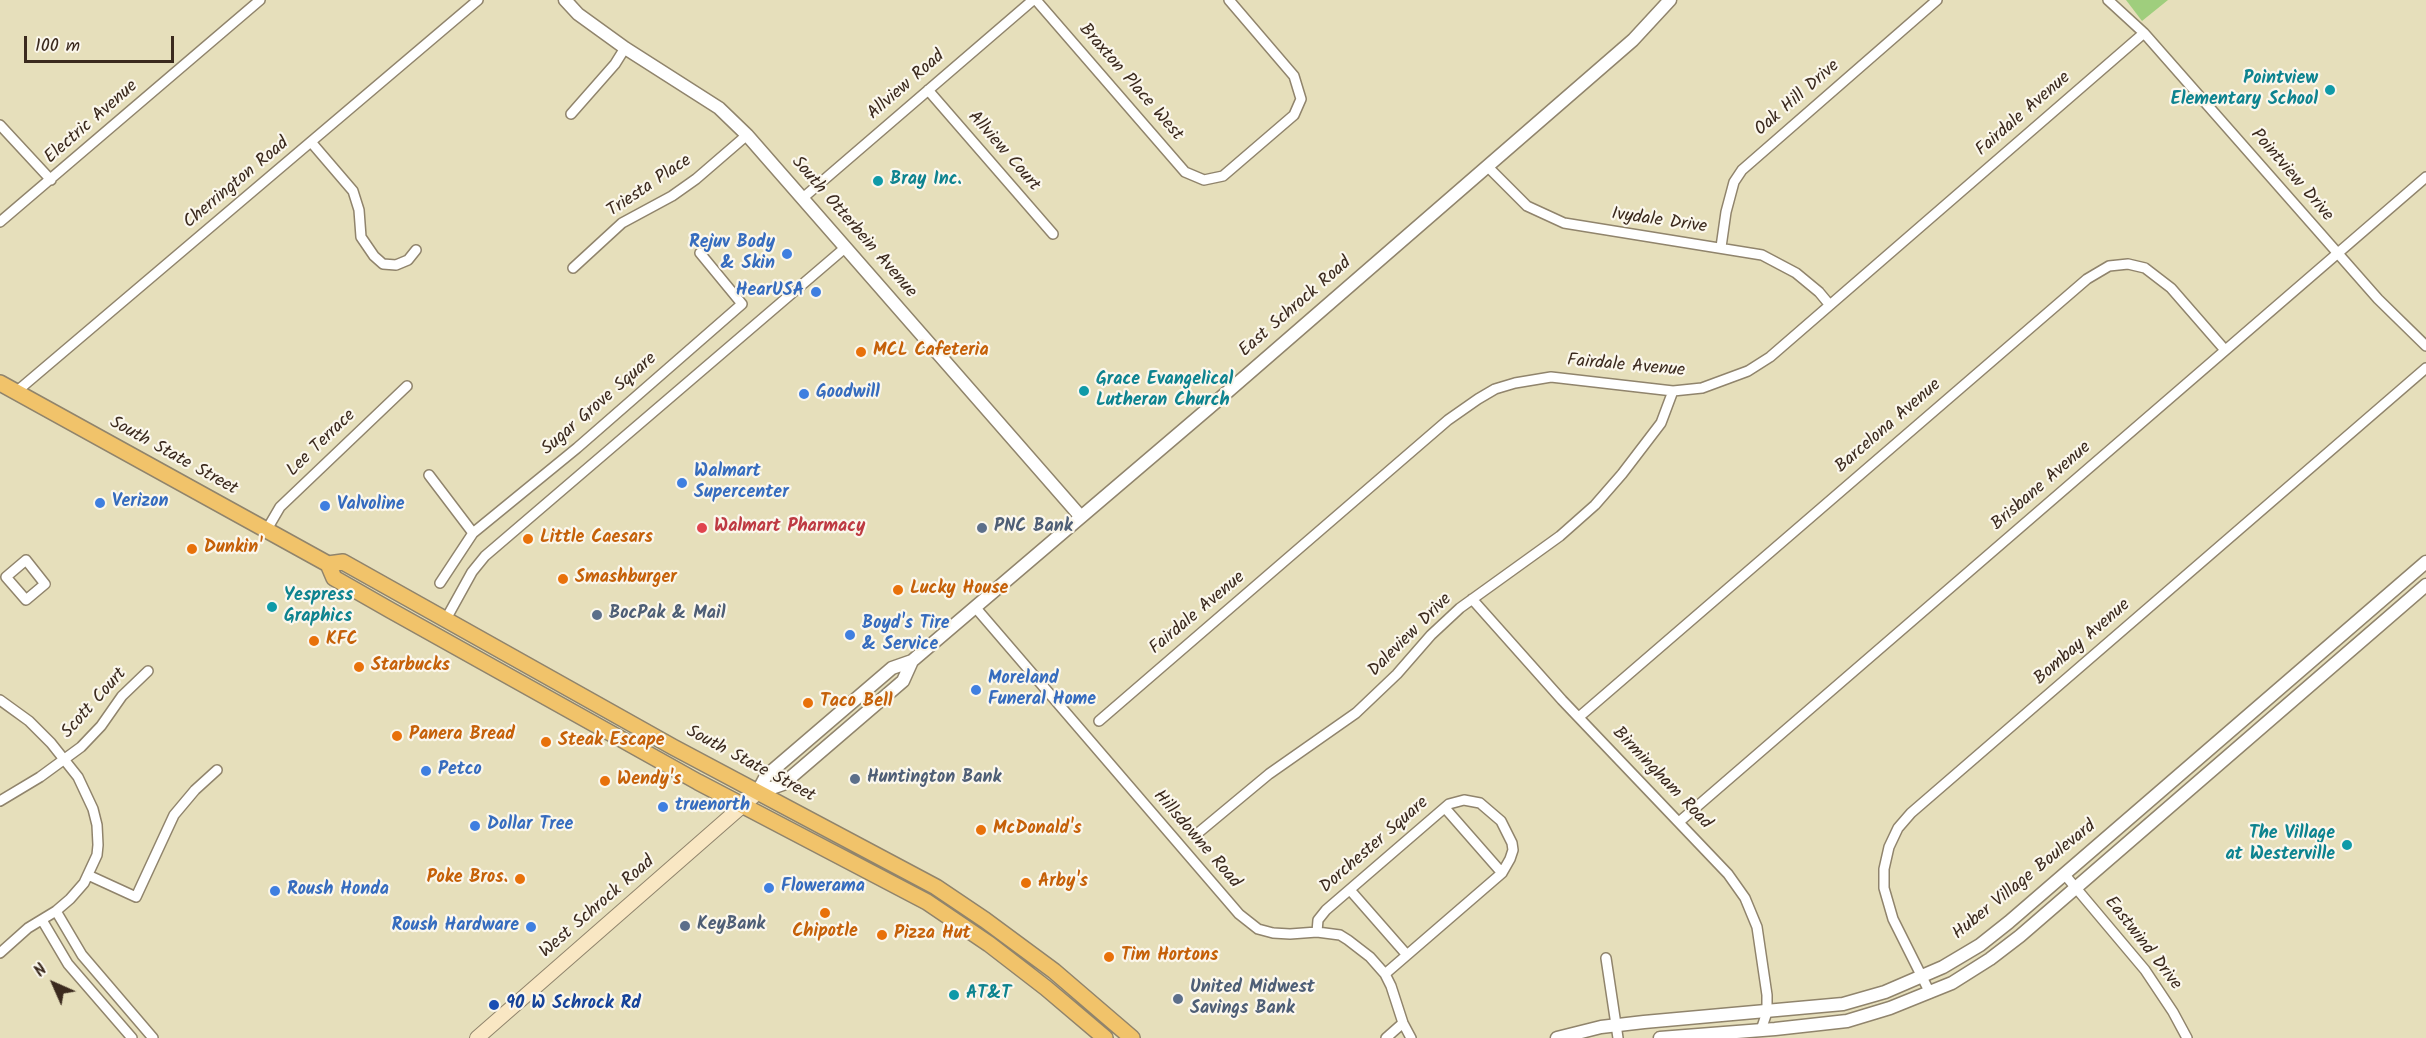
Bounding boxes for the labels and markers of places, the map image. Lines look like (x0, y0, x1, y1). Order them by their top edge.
place label: Pointview Elementary School (2171, 69, 2318, 112)
marker: Pointview Elementary School (2323, 83, 2337, 97)
place label: Bray Inc. (890, 170, 962, 192)
marker: Bray Inc. (871, 174, 885, 188)
place label: Rejuv Body & Skin (689, 233, 775, 276)
marker: Rejuv Body & Skin (780, 247, 794, 261)
place label: HearUSA (736, 281, 804, 303)
marker: HearUSA (809, 285, 823, 299)
place label: MCL Cafeteria (873, 341, 989, 363)
marker: MCL Cafeteria (854, 345, 868, 359)
place label: Grace Evangelical Lutheran Church (1096, 370, 1233, 412)
place label: Goodwill (816, 383, 880, 405)
marker: Grace Evangelical Lutheran Church (1077, 384, 1091, 398)
marker: Goodwill (797, 387, 811, 401)
place label: Walmart Supercenter (694, 462, 789, 504)
marker: Walmart Supercenter (675, 476, 689, 490)
place label: Verizon (112, 492, 168, 514)
place label: Valvoline (337, 495, 405, 517)
marker: Verizon (93, 496, 107, 510)
marker: Valvoline (318, 499, 332, 513)
place label: Walmart Pharmacy (714, 517, 865, 539)
place label: PNC Bank (994, 517, 1073, 539)
marker: Walmart Pharmacy (695, 521, 709, 535)
marker: PNC Bank (975, 521, 989, 535)
place label: Little Caesars (540, 528, 653, 550)
marker: Little Caesars (521, 532, 535, 546)
place label: Dunkin' (204, 538, 262, 560)
marker: Dunkin' (185, 542, 199, 556)
place label: Smashburger (575, 568, 677, 590)
marker: Smashburger (556, 572, 570, 586)
place label: Lucky House (910, 579, 1008, 601)
marker: Lucky House (891, 583, 905, 597)
place label: Yespress Graphics (284, 586, 353, 628)
marker: Yespress Graphics (265, 600, 279, 614)
place label: BocPak & Mail (609, 604, 725, 626)
marker: BocPak & Mail (590, 608, 604, 622)
place label: Boyd's Tire & Service (862, 614, 950, 656)
marker: Boyd's Tire & Service (843, 628, 857, 642)
place label: KFC (326, 630, 358, 652)
marker: KFC (307, 634, 321, 648)
place label: Starbucks (371, 656, 450, 678)
marker: Starbucks (352, 660, 366, 674)
place label: Moreland Funeral Home (988, 669, 1096, 712)
marker: Moreland Funeral Home (969, 683, 983, 697)
place label: Taco Bell (820, 692, 893, 714)
marker: Taco Bell (801, 696, 815, 710)
place label: Panera Bread (409, 725, 515, 747)
marker: Panera Bread (390, 729, 404, 743)
place label: Steak Escape (558, 731, 665, 753)
marker: Steak Escape (539, 735, 553, 749)
place label: Petco (438, 760, 482, 782)
marker: Petco (419, 764, 433, 778)
place label: Huntington Bank (867, 768, 1001, 790)
place label: Wendy's (617, 770, 681, 792)
marker: Huntington Bank (848, 772, 862, 786)
marker: Wendy's (598, 774, 612, 788)
place label: truenorth (675, 796, 750, 818)
marker: truenorth (656, 800, 670, 814)
place label: Dollar Tree (487, 815, 573, 837)
marker: Dollar Tree (468, 819, 482, 833)
place label: McDonald's (993, 819, 1082, 841)
marker: McDonald's (974, 823, 988, 837)
place label: The Village at Westerville (2225, 824, 2335, 866)
marker: The Village at Westerville (2340, 838, 2354, 852)
place label: Poke Bros. (427, 868, 508, 890)
marker: Poke Bros. (513, 872, 527, 886)
place label: Arby's (1038, 872, 1088, 894)
marker: Arby's (1019, 876, 1033, 890)
place label: Flowerama (781, 877, 865, 899)
place label: Roush Honda (287, 880, 389, 902)
marker: Flowerama (762, 881, 776, 895)
marker: Roush Honda (268, 884, 282, 898)
marker: Chipotle (818, 906, 832, 920)
place label: KeyBank (697, 915, 765, 937)
place label: Roush Hardware (391, 916, 519, 938)
marker: KeyBank (678, 919, 692, 933)
marker: Roush Hardware (524, 920, 538, 934)
place label: Chipotle (792, 922, 858, 944)
place label: Pizza Hut (894, 924, 971, 946)
marker: Pizza Hut (875, 928, 889, 942)
place label: Tim Hortons (1121, 946, 1218, 968)
marker: Tim Hortons (1102, 950, 1116, 964)
place label: United Midwest Savings Bank (1190, 978, 1315, 1020)
place label: AT&T (966, 984, 1011, 1006)
marker: AT&T (947, 988, 961, 1002)
marker: United Midwest Savings Bank (1171, 992, 1185, 1006)
place label: 90 W Schrock Rd (506, 994, 641, 1016)
marker: 90 W Schrock Rd (487, 998, 501, 1012)

